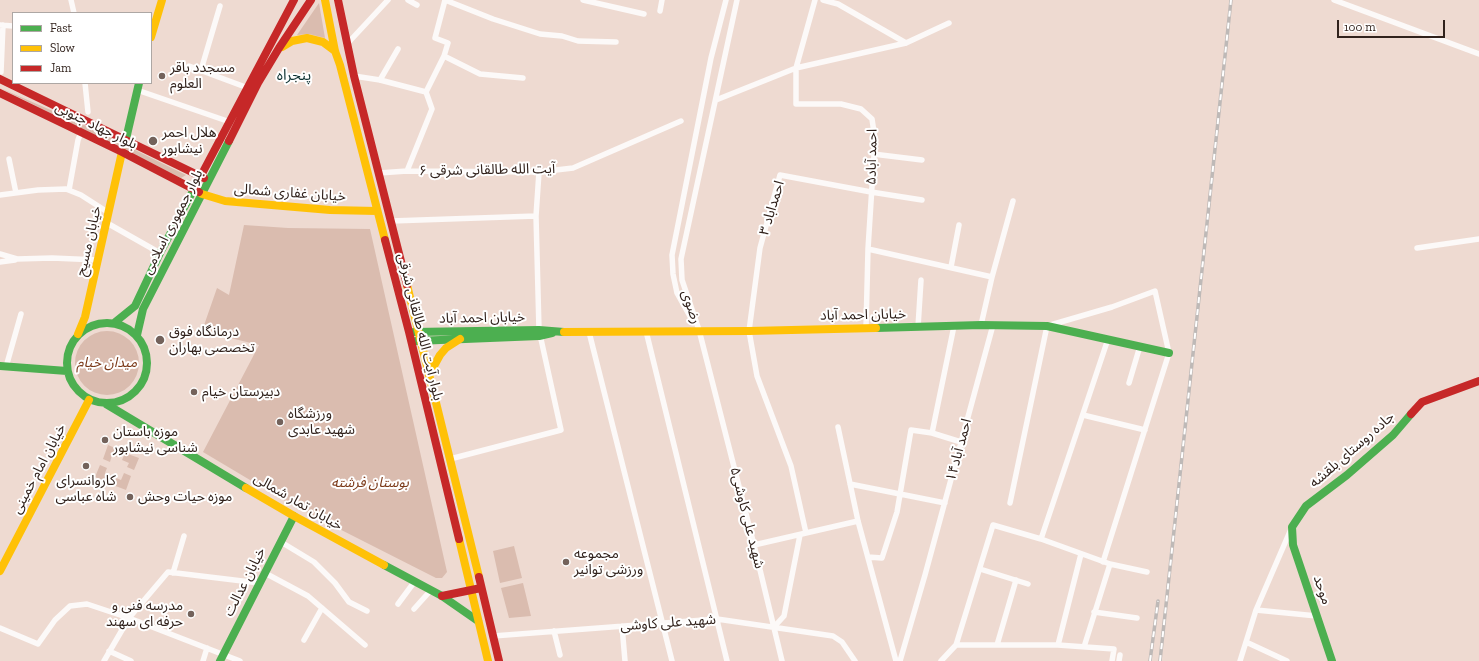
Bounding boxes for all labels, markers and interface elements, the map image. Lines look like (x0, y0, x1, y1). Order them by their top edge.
legend (12, 12, 152, 84)
scale bar (1339, 12, 1447, 38)
text: 100 m (1344, 20, 1376, 34)
text: Fast (50, 21, 72, 35)
text: Slow (50, 41, 75, 55)
place label: مسجدد باقر العلوم (170, 60, 235, 92)
text: Jam (50, 61, 71, 75)
district label: پنجراه (277, 67, 311, 85)
marker: مسجدد باقر العلوم (157, 71, 167, 81)
street label: بلوار جهاد جنوبی (52, 99, 140, 153)
place label: هلال احمر نیشابور (162, 125, 217, 158)
street label: احمد آباد۵ (863, 129, 881, 185)
marker: هلال احمر نیشابور (147, 135, 159, 147)
street label: آیت الله طالقانی شرقی ۶ (419, 160, 555, 180)
street label: بلوار جمهوری اسلامی (139, 167, 207, 277)
street label: احمداباد ۳ (756, 179, 788, 237)
street label: خیابان غفاری شمالی (233, 181, 347, 205)
street label: خیابان مسیح (73, 204, 105, 278)
street label: بلوار آیت الله طالقانی شرقی (394, 251, 446, 403)
street label: رضوی (678, 288, 704, 326)
street label: خیابان احمد آباد (820, 306, 906, 324)
street label: خیابان احمد آباد (439, 309, 525, 327)
place label: درمانگاه فوق تخصصی بهاران (169, 324, 255, 356)
marker: درمانگاه فوق تخصصی بهاران (154, 334, 166, 346)
park label: میدان خیام (77, 355, 137, 371)
place label: دبیرستان خیام (202, 384, 280, 400)
marker: دبیرستان خیام (189, 387, 199, 397)
place label: ورزشگاه شهید عابدی (288, 406, 355, 438)
street label: جاده روستای بلقشه (1306, 409, 1398, 491)
marker: ورزشگاه شهید عابدی (275, 417, 285, 427)
street label: احمد آباد۱۴ (943, 417, 975, 483)
street label: خیابان امام خمینی (8, 421, 70, 517)
place label: موزه باستان شناسی نیشابور (113, 424, 198, 456)
marker: موزه باستان شناسی نیشابور (100, 435, 110, 445)
marker: کاروانسرای شاه عباسی (81, 461, 91, 471)
street label: شهید علی کاوشی۵ (726, 465, 768, 571)
street label: خیابان تمار شمالی (251, 470, 345, 534)
place label: کاروانسرای شاه عباسی (55, 473, 117, 506)
park label: بوستان فرشته (331, 475, 409, 491)
place label: موزه حیات وحش (138, 489, 232, 505)
marker: موزه حیات وحش (125, 492, 135, 502)
street label: خیابان عدالت (221, 545, 269, 619)
place label: مجموعه ورزشی توانیر (574, 546, 643, 578)
marker: مجموعه ورزشی توانیر (561, 557, 571, 567)
street label: موحد (1309, 573, 1335, 607)
place label: مدرسه فنی و حرفه ای سهند (106, 598, 183, 630)
marker: مدرسه فنی و حرفه ای سهند (186, 609, 196, 619)
street label: شهید علی کاوشی (620, 611, 716, 635)

